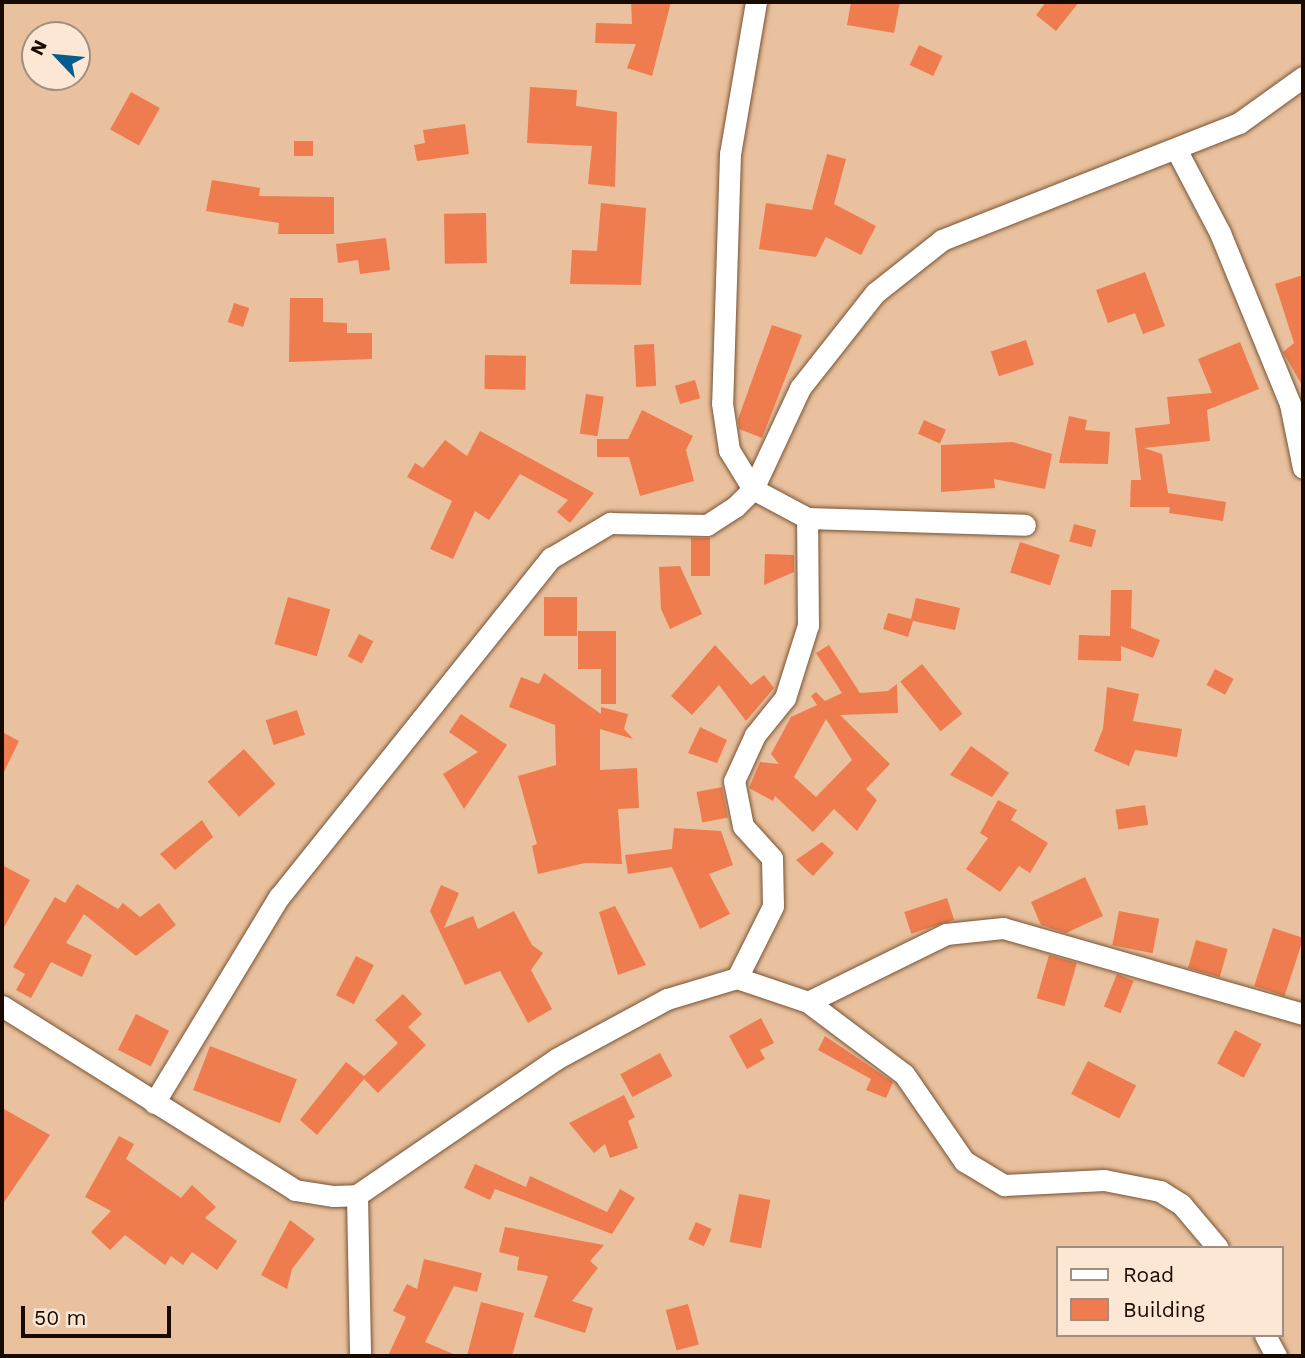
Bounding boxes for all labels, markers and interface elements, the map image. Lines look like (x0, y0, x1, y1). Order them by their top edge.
north arrow (21, 21, 91, 91)
text: N (25, 36, 52, 59)
legend (1056, 1246, 1284, 1337)
text: Road (1123, 1262, 1174, 1287)
scale bar (24, 1292, 175, 1336)
text: Building (1123, 1297, 1205, 1322)
text: 50 m (34, 1305, 86, 1330)

